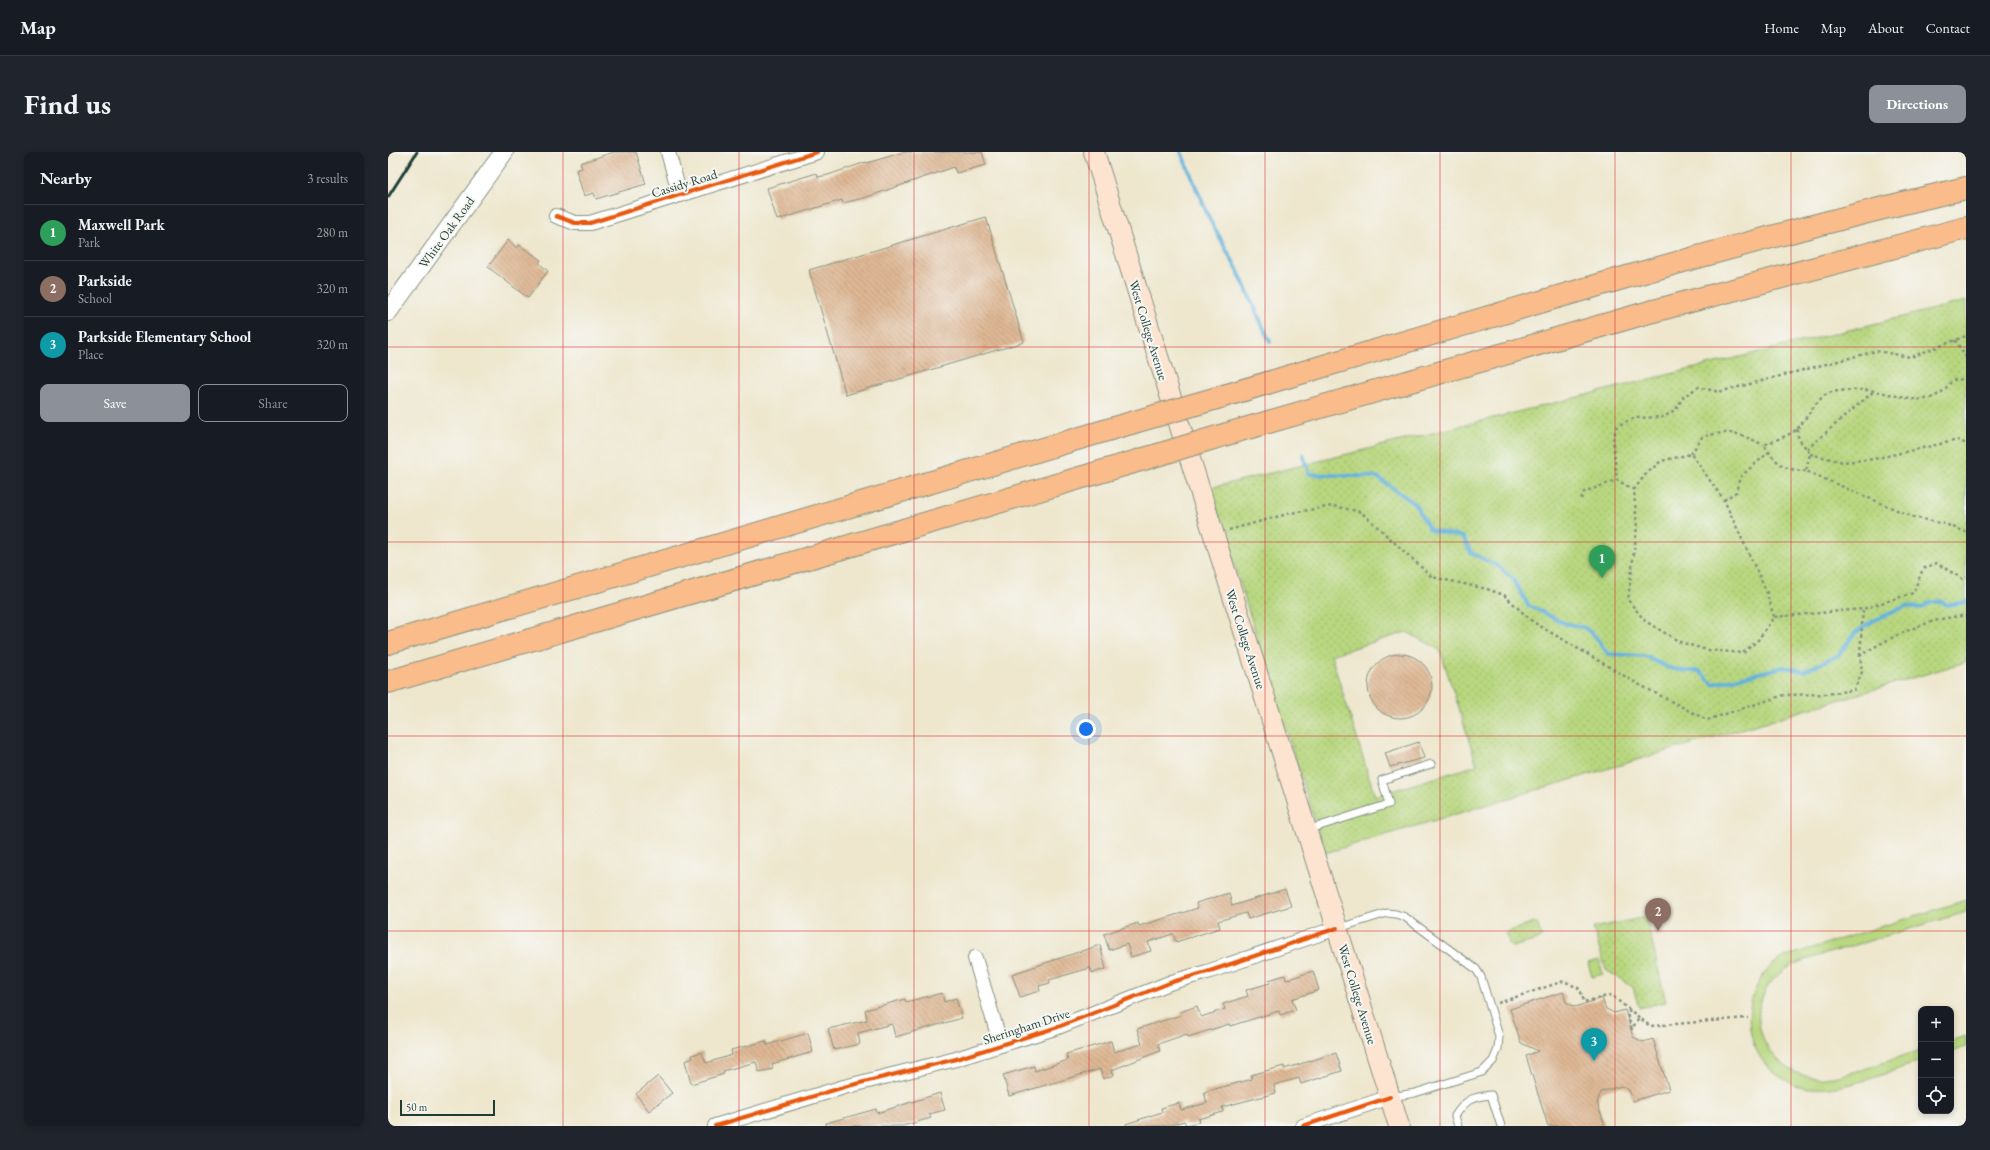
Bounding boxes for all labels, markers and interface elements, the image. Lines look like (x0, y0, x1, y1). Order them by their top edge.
text: Map (20, 15, 56, 40)
text: Home (1764, 19, 1799, 37)
text: Map (1821, 19, 1846, 37)
text: About (1868, 19, 1904, 37)
text: Contact (1926, 19, 1970, 37)
button: Directions (1869, 85, 1966, 123)
text: Find us (24, 86, 111, 122)
street label: Cassidy Road (649, 165, 720, 202)
text: Nearby (40, 167, 92, 189)
text: 3 results (307, 170, 348, 187)
street label: White Oak Road (415, 193, 478, 271)
text: Maxwell Park (78, 215, 165, 234)
text: 1 (50, 224, 56, 241)
text: 280 m (317, 224, 348, 241)
text: Park (78, 234, 100, 251)
text: Parkside (78, 271, 132, 290)
street label: West College Avenue (1125, 278, 1172, 382)
text: 2 (50, 280, 56, 297)
text: 320 m (317, 280, 348, 297)
text: School (78, 290, 112, 307)
text: Parkside Elementary School (78, 327, 251, 346)
text: 3 (50, 336, 56, 353)
text: 320 m (317, 336, 348, 353)
text: Place (78, 346, 104, 363)
button: Save (40, 384, 190, 422)
button: Share (198, 384, 348, 422)
pin: 1 (1589, 545, 1615, 578)
street label: West College Avenue (1221, 587, 1270, 691)
your location (1076, 719, 1096, 739)
pin: 2 (1645, 898, 1671, 931)
street label: West College Avenue (1334, 942, 1381, 1046)
street label: Sheringham Drive (981, 1004, 1072, 1049)
map controls (1918, 1006, 1954, 1114)
button: + (1918, 1006, 1954, 1042)
pin: 3 (1581, 1028, 1607, 1061)
button: − (1918, 1042, 1954, 1078)
button: locate (1918, 1078, 1954, 1114)
scale bar (400, 1098, 495, 1117)
text: 50 m (406, 1100, 427, 1114)

